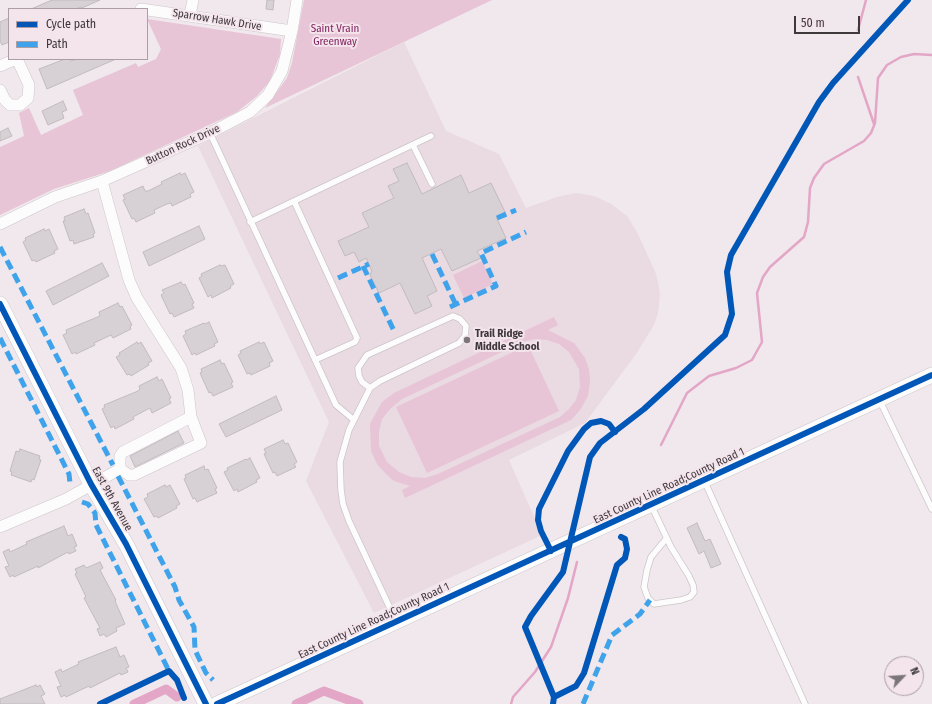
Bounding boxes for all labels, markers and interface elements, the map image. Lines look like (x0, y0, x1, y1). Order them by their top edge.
street label: Sparrow Hawk Drive (172, 6, 262, 34)
legend (8, 8, 148, 60)
scale bar (796, 8, 862, 34)
text: 50 m (801, 16, 825, 30)
text: Cycle path (46, 17, 96, 31)
park label: Saint Vrain Greenway (311, 22, 359, 48)
text: Path (46, 37, 68, 51)
street label: Button Rock Drive (144, 122, 222, 168)
place label: Trail Ridge Middle School (475, 327, 540, 353)
marker: Trail Ridge Middle School (462, 335, 472, 345)
street label: East County Line Road;County Road 1 (591, 445, 747, 527)
street label: East 9th Avenue (89, 464, 135, 534)
street label: East County Line Road;County Road 1 (296, 580, 452, 662)
north arrow (884, 656, 924, 696)
text: N (907, 665, 922, 677)

